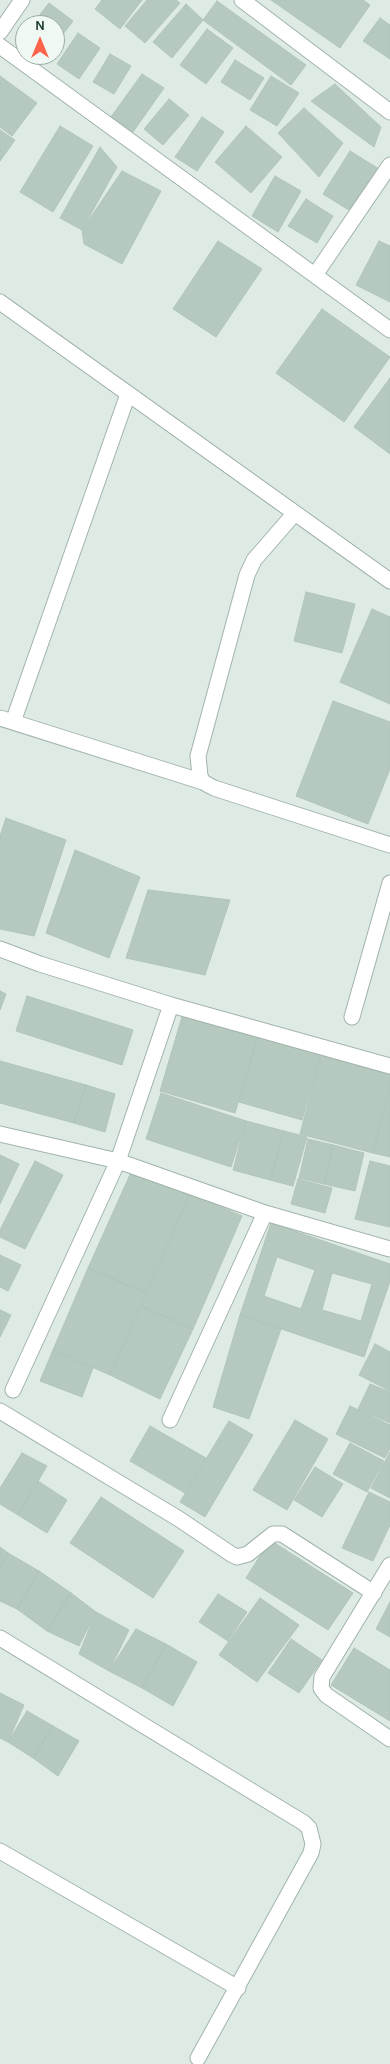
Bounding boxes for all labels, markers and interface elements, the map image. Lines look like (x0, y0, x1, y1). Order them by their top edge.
north arrow (15, 15, 65, 65)
text: N (35, 17, 45, 34)

